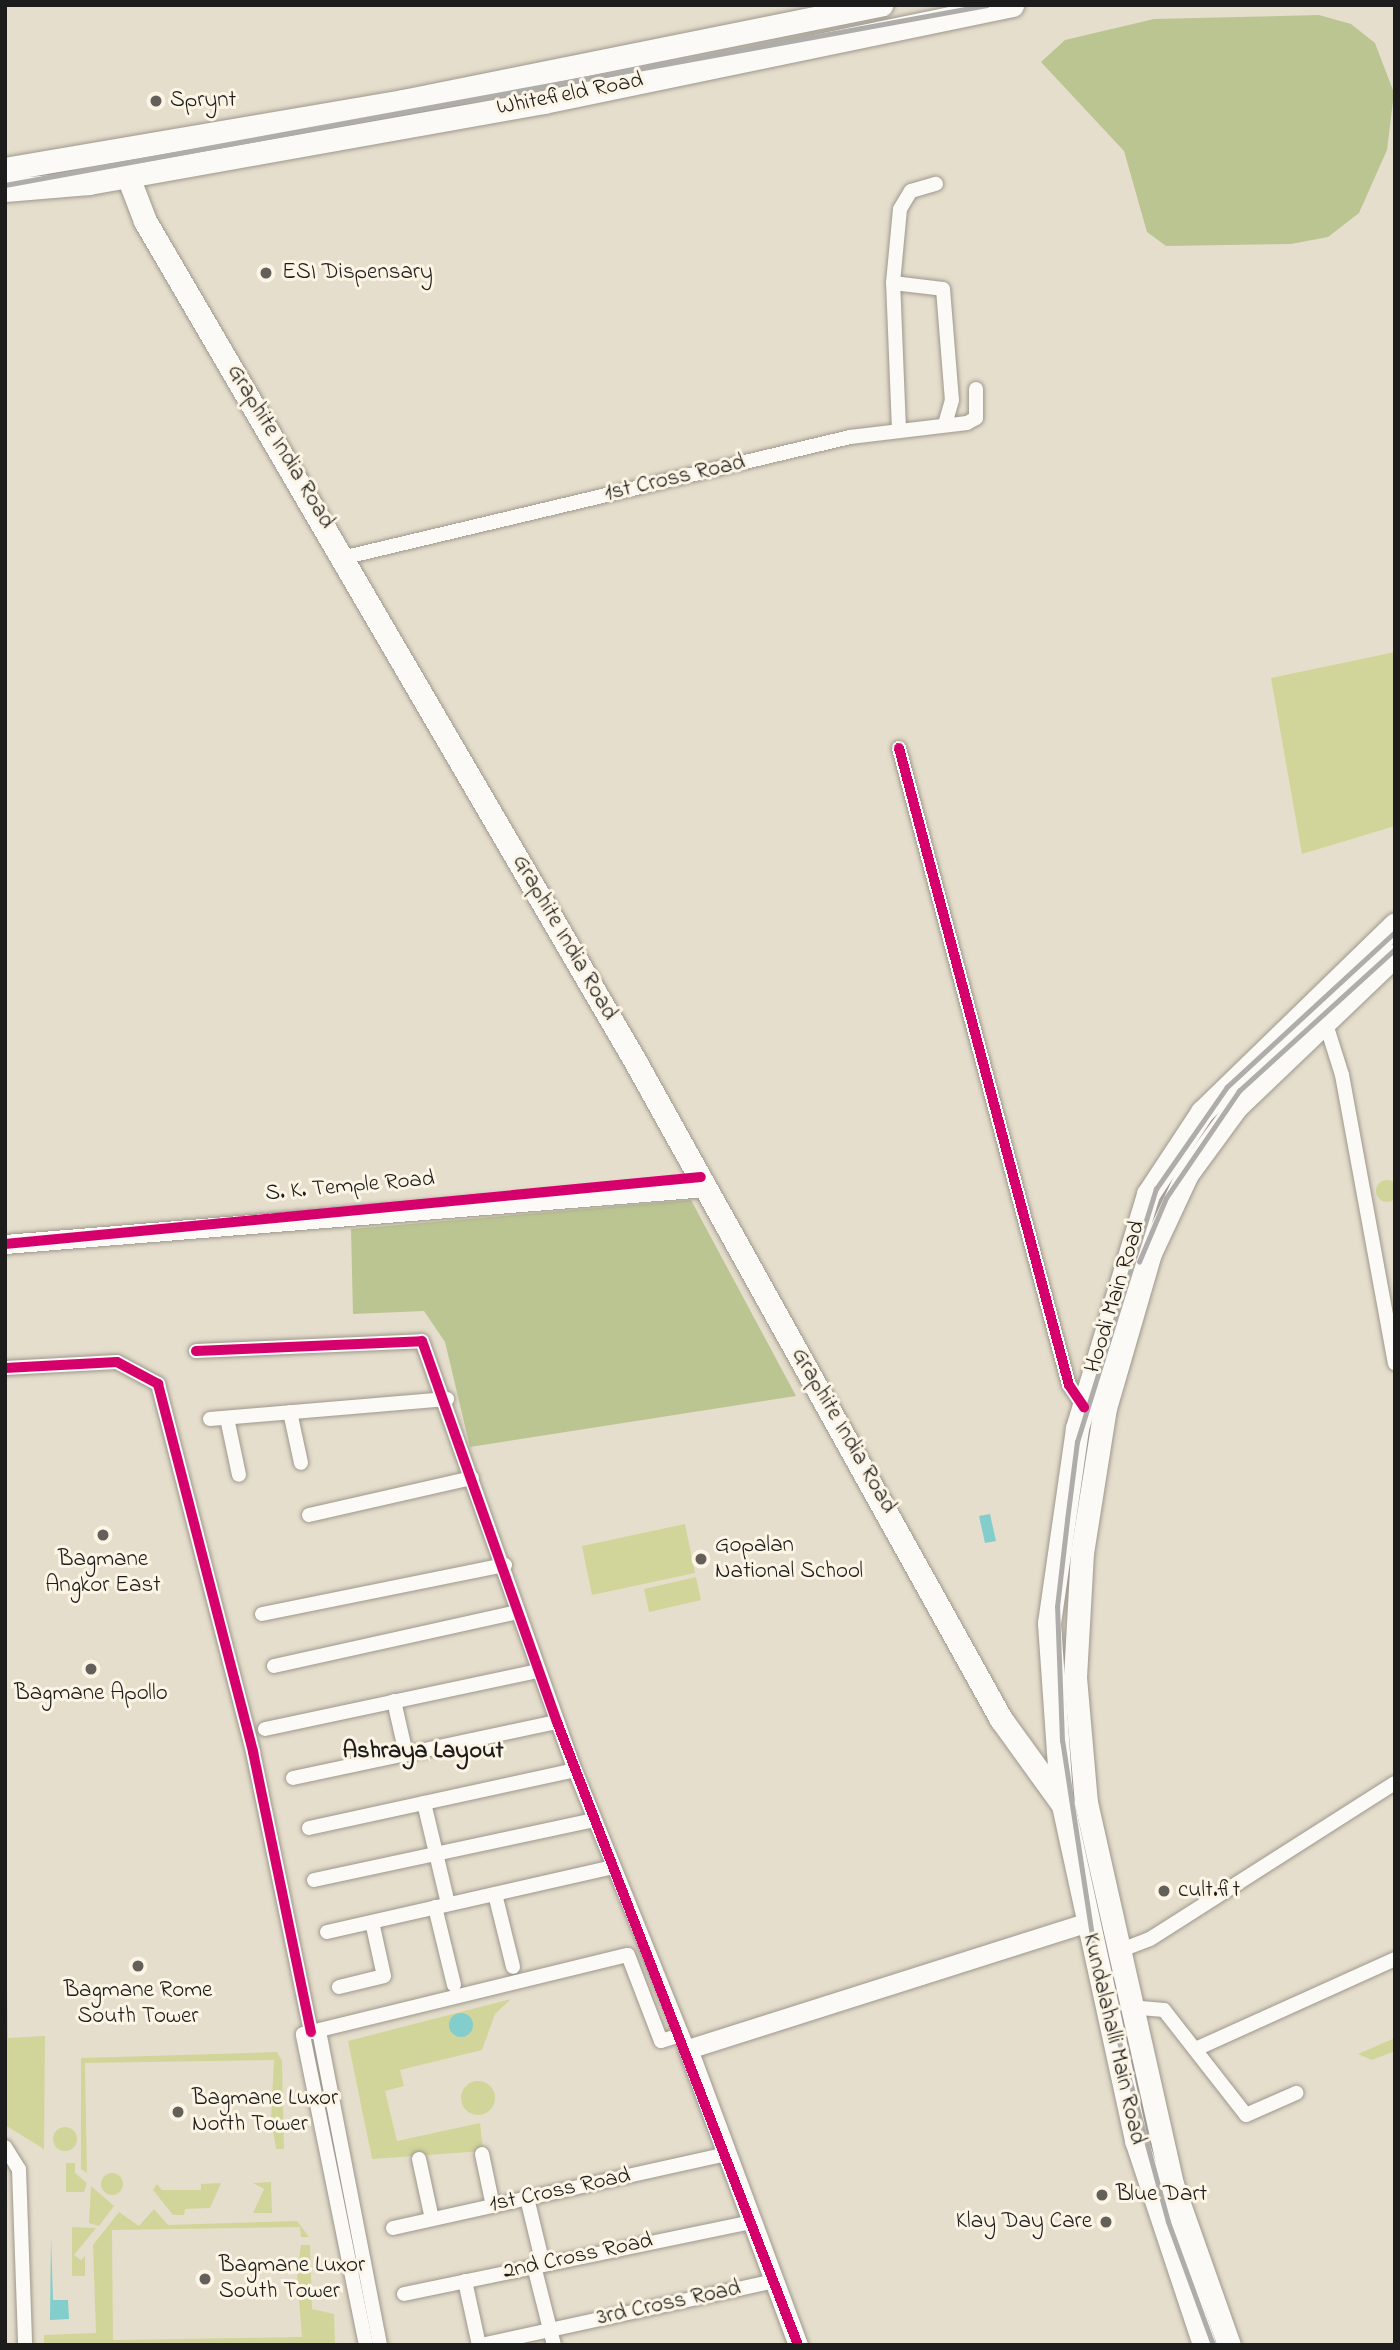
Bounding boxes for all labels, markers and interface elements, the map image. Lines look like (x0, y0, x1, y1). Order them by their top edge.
street label: Whitefield Road (494, 67, 646, 123)
place label: Sprynt (170, 87, 236, 115)
marker: Sprynt (148, 93, 164, 109)
place label: ESI Dispensary (282, 259, 433, 287)
marker: ESI Dispensary (256, 263, 276, 283)
street label: Graphite India Road (220, 360, 340, 534)
street label: 1st Cross Road (602, 449, 748, 509)
street label: Graphite India Road (505, 850, 623, 1026)
street label: S. K. Temple Road (264, 1166, 436, 1208)
street label: Hoodi Main Road (1080, 1218, 1152, 1376)
street label: Graphite India Road (784, 1343, 902, 1519)
marker: Bagmane Angkor East (95, 1527, 111, 1543)
place label: Gopalan National School (715, 1532, 863, 1586)
place label: Bagmane Angkor East (45, 1546, 161, 1600)
marker: Gopalan National School (693, 1551, 709, 1567)
marker: Bagmane Apollo (83, 1661, 99, 1677)
place label: Bagmane Apollo (14, 1680, 168, 1708)
district label: Ashraya Layout (342, 1738, 504, 1766)
place label: cult.fit (1178, 1877, 1240, 1905)
marker: cult.fit (1156, 1883, 1172, 1899)
street label: Kundalahalli Main Road (1075, 1931, 1151, 2147)
marker: Bagmane Rome South Tower (130, 1958, 146, 1974)
place label: Bagmane Rome South Tower (64, 1977, 212, 2031)
place label: Bagmane Luxor North Tower (192, 2085, 338, 2139)
marker: Bagmane Luxor North Tower (170, 2104, 186, 2120)
street label: 1st Cross Road (487, 2163, 633, 2219)
place label: Blue Dart (1116, 2181, 1207, 2209)
marker: Blue Dart (1094, 2187, 1110, 2203)
place label: Klay Day Care (956, 2208, 1092, 2236)
marker: Klay Day Care (1098, 2214, 1114, 2230)
street label: 2nd Cross Road (501, 2228, 655, 2286)
place label: Bagmane Luxor South Tower (219, 2252, 365, 2306)
marker: Bagmane Luxor South Tower (197, 2271, 213, 2287)
street label: 3rd Cross Road (595, 2275, 743, 2333)

